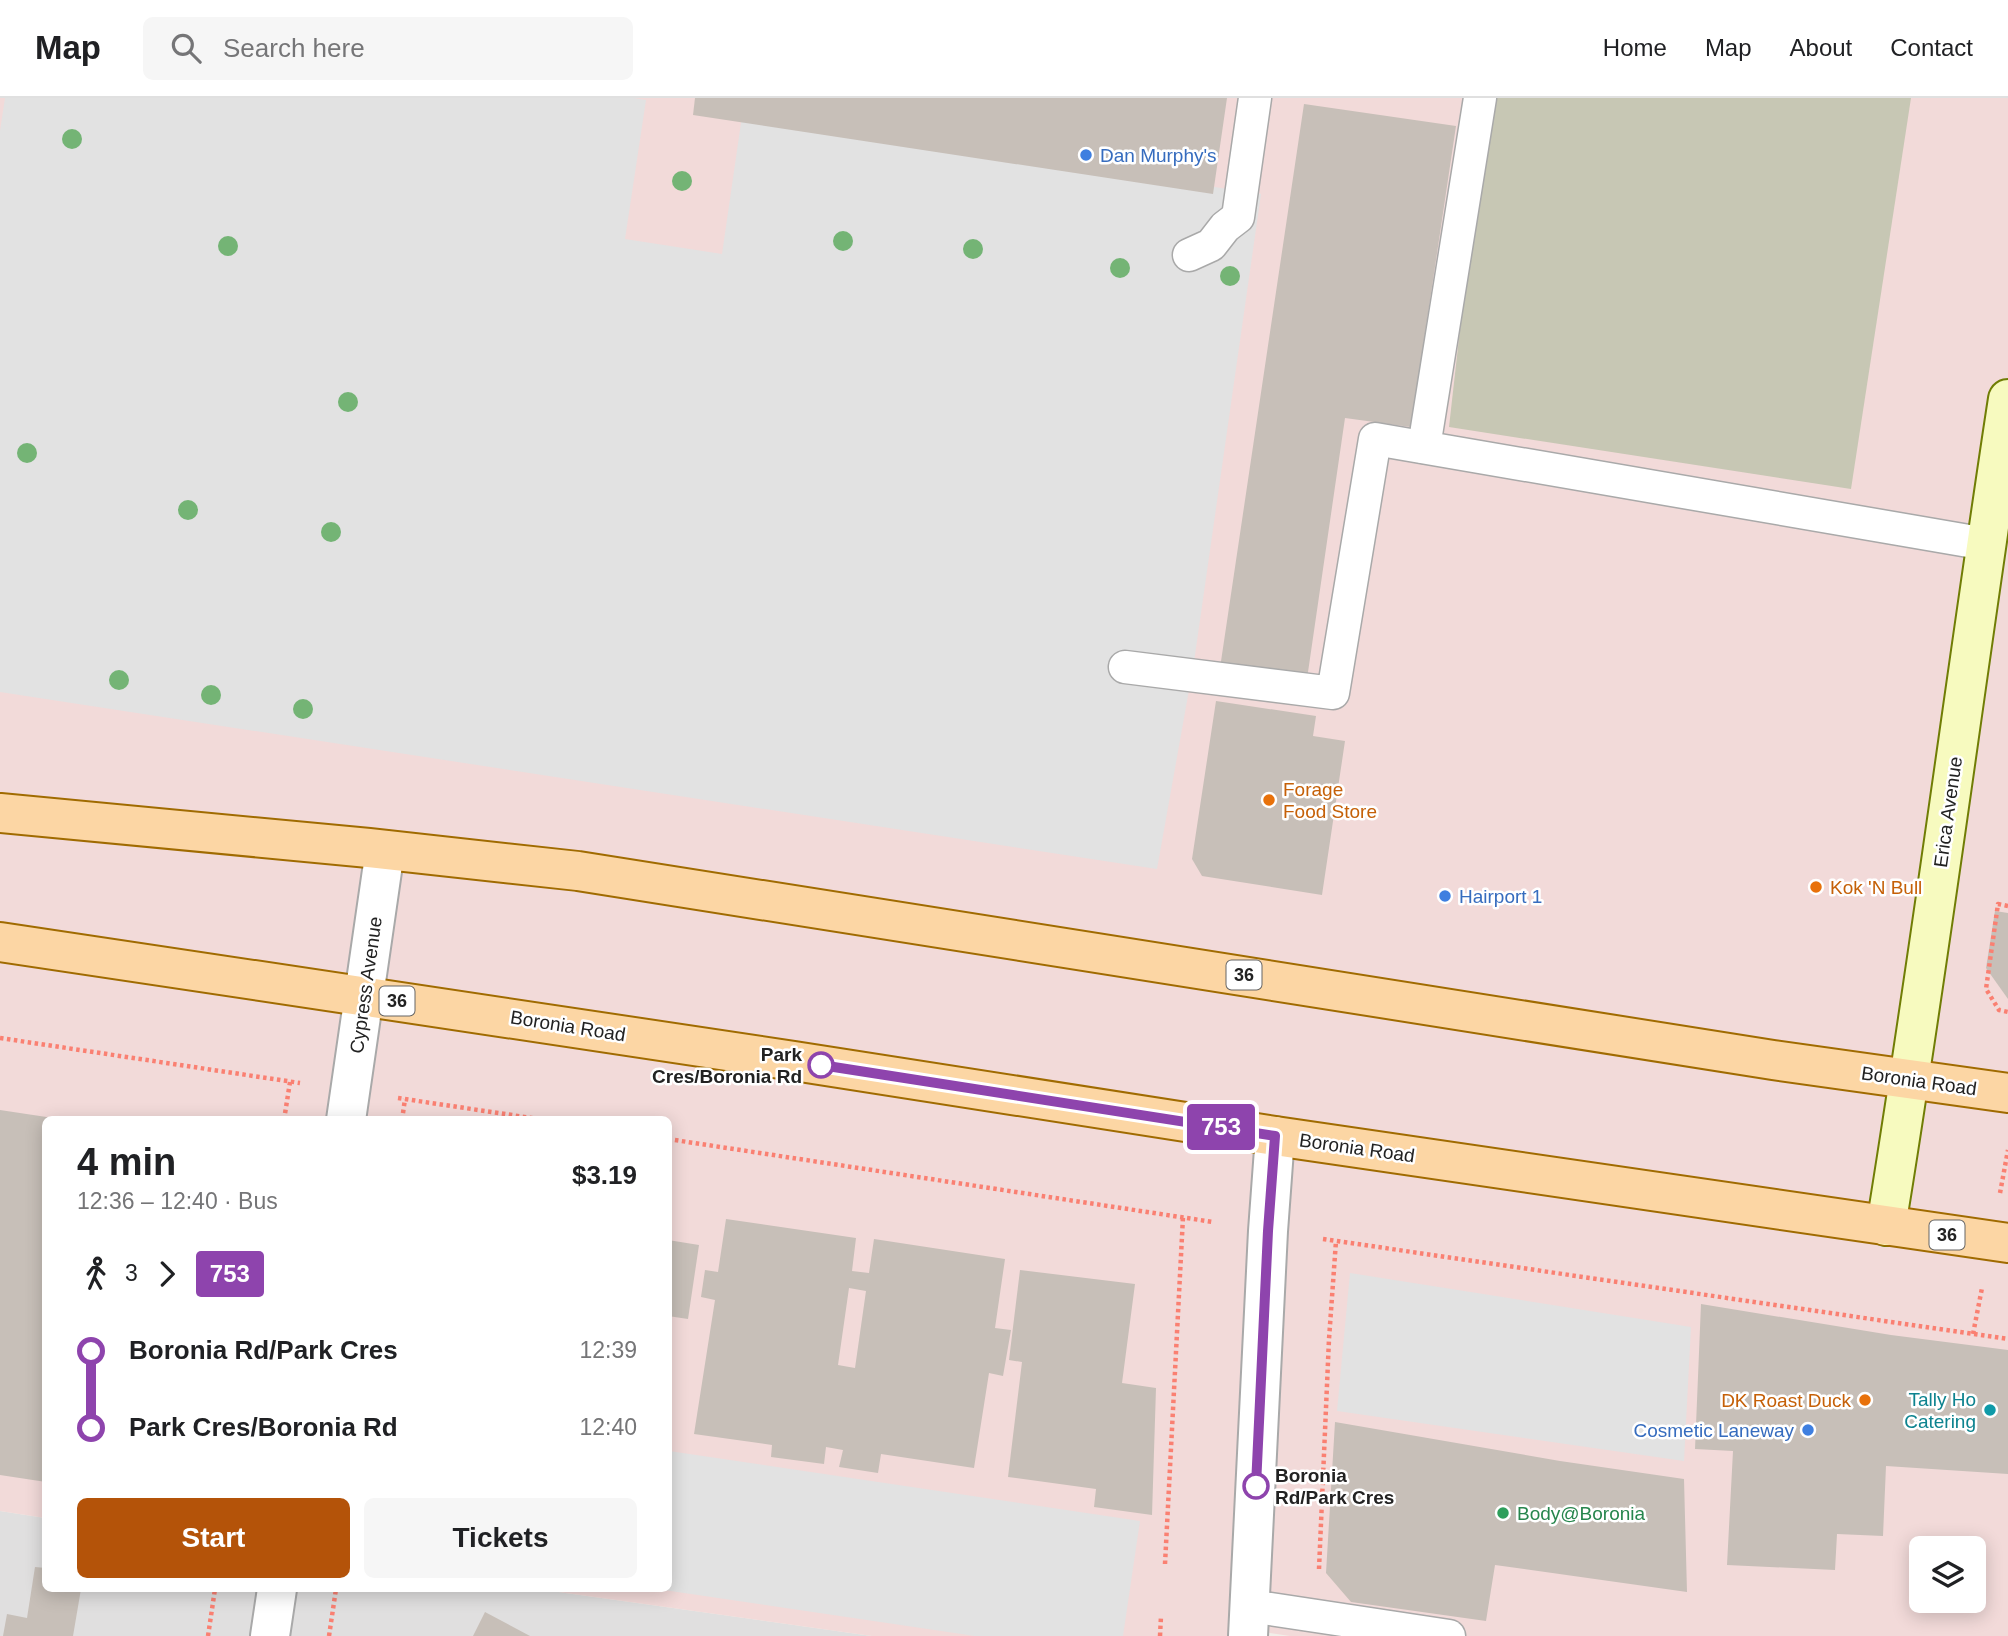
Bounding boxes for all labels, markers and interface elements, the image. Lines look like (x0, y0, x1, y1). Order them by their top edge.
search box (143, 17, 633, 80)
text: Map (35, 29, 101, 66)
icon: search (167, 29, 205, 67)
text: Search here (223, 33, 365, 63)
text: Home (1603, 34, 1667, 61)
text: Map (1705, 34, 1752, 61)
text: About (1790, 34, 1852, 61)
text: Contact (1890, 34, 1973, 61)
place label: Dan Murphy's (1100, 145, 1217, 166)
marker: Dan Murphy's (1078, 147, 1094, 163)
street label: Erica Avenue (1930, 755, 1966, 869)
place label: Forage Food Store (1283, 779, 1377, 822)
marker: Forage Food Store (1261, 792, 1277, 808)
place label: Kok 'N Bull (1830, 877, 1922, 898)
marker: Kok 'N Bull (1808, 879, 1824, 895)
place label: Hairport 1 (1459, 886, 1542, 907)
marker: Hairport 1 (1437, 888, 1453, 904)
street label: Cypress Avenue (346, 915, 386, 1055)
road number: 36 (1226, 960, 1262, 990)
road number: 36 (380, 986, 414, 1016)
street label: Boronia Road (509, 1007, 627, 1045)
place label: Park Cres/Boronia Rd (652, 1044, 802, 1087)
marker: Park Cres/Boronia Rd (808, 1052, 834, 1078)
street label: Boronia Road (1860, 1063, 1978, 1099)
line badge: 753 (1181, 1104, 1261, 1150)
text: 753 (1201, 1113, 1241, 1140)
street label: Boronia Road (1298, 1130, 1416, 1166)
text: 4 min (77, 1141, 176, 1183)
text: $3.19 (572, 1160, 637, 1190)
text: 12:36 – 12:40 · Bus (77, 1188, 278, 1214)
road number: 36 (1930, 1220, 1965, 1250)
icon: walk (77, 1255, 115, 1293)
icon: forward (148, 1255, 186, 1293)
text: 3 (125, 1260, 138, 1286)
text: 753 (210, 1260, 250, 1287)
text: Boronia Rd/Park Cres (129, 1335, 398, 1365)
text: 12:39 (579, 1337, 637, 1363)
place label: Tally Ho Catering (1904, 1389, 1976, 1432)
place label: DK Roast Duck (1721, 1390, 1851, 1411)
marker: DK Roast Duck (1857, 1392, 1873, 1408)
marker: Tally Ho Catering (1982, 1402, 1998, 1418)
text: Park Cres/Boronia Rd (129, 1412, 398, 1442)
text: 12:40 (579, 1414, 637, 1440)
place label: Cosmetic Laneway (1633, 1420, 1794, 1441)
marker: Cosmetic Laneway (1800, 1422, 1816, 1438)
place label: Boronia Rd/Park Cres (1275, 1465, 1394, 1508)
marker: Boronia Rd/Park Cres (1243, 1473, 1269, 1499)
button: Start (77, 1498, 350, 1578)
button: Tickets (364, 1498, 637, 1578)
place label: Body@Boronia (1517, 1503, 1646, 1524)
marker: Body@Boronia (1495, 1505, 1511, 1521)
map controls (1909, 1536, 1986, 1613)
button: layers (1909, 1536, 1986, 1613)

